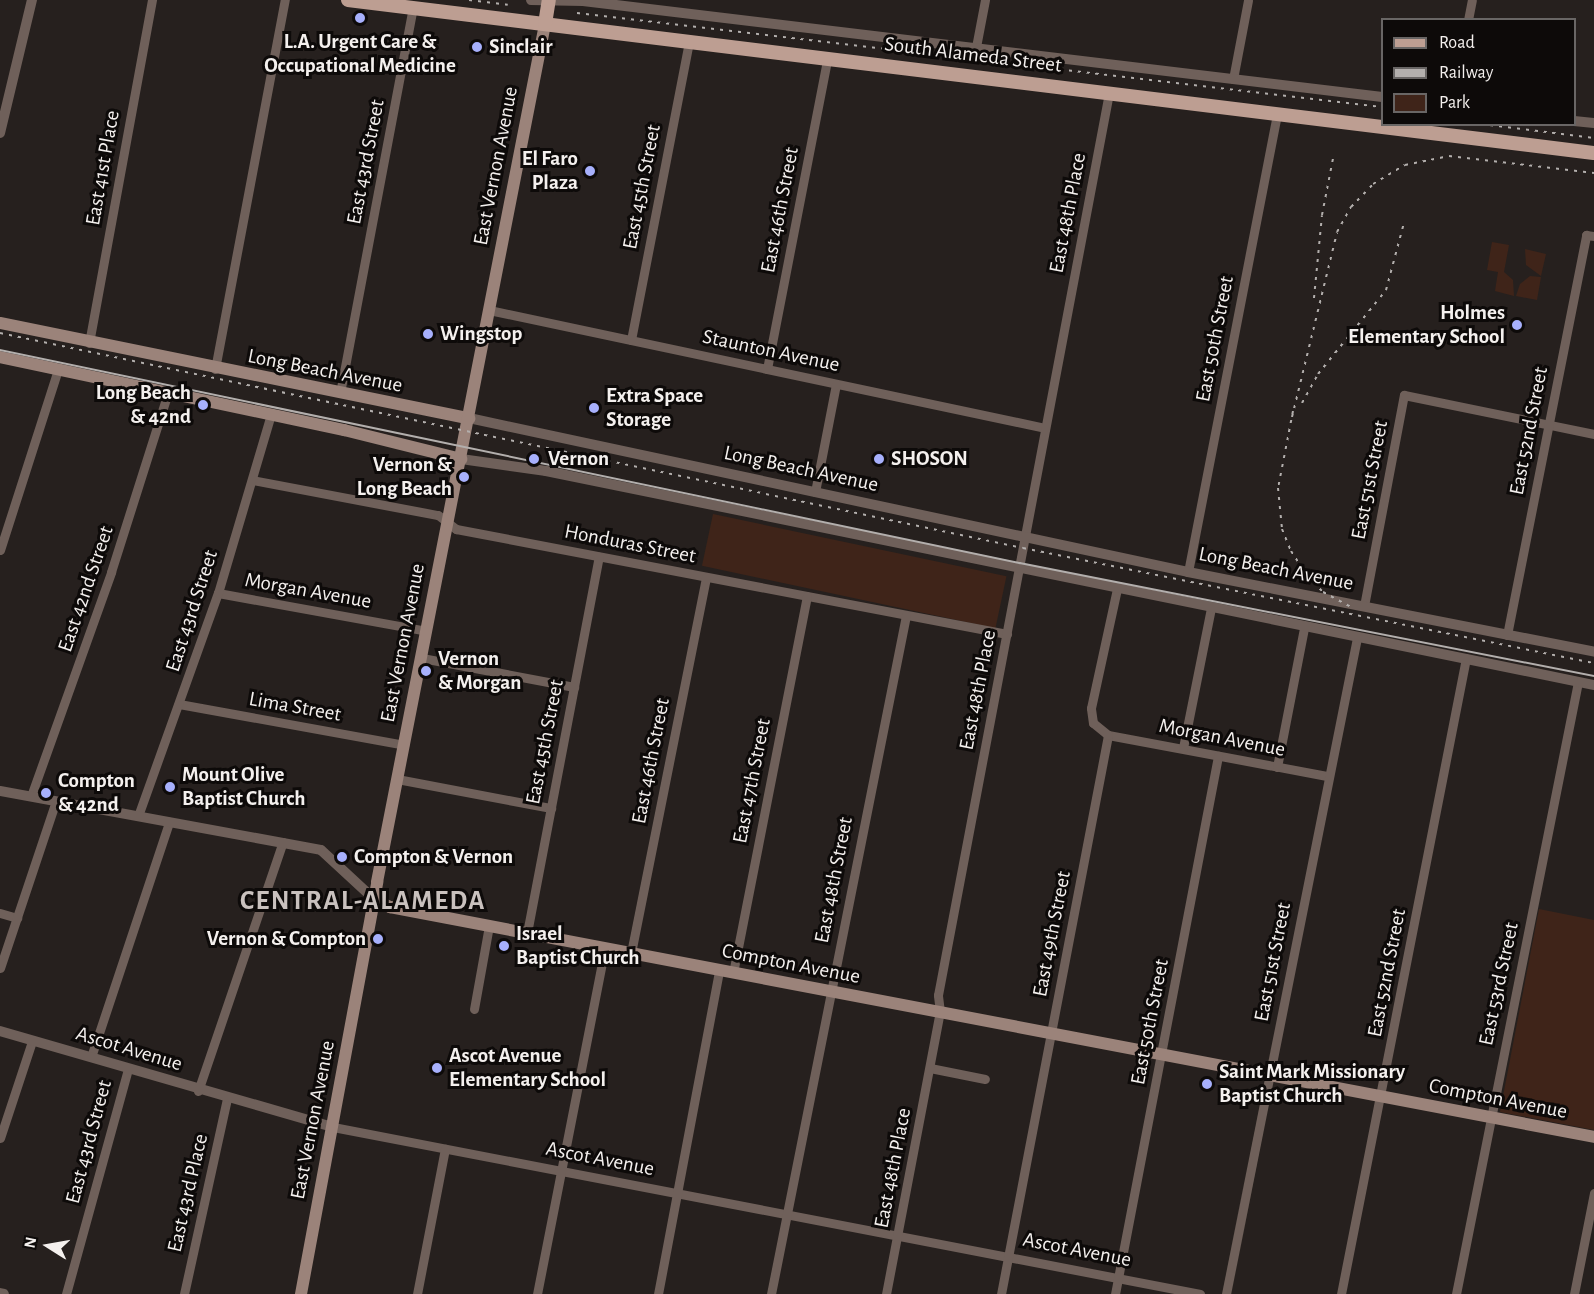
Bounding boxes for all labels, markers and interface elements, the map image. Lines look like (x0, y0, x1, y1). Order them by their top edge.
marker: L.A. Urgent Care & Occupational Medicine (351, 9, 369, 27)
legend (1381, 18, 1576, 126)
place label: L.A. Urgent Care & Occupational Medicine (264, 29, 456, 79)
street label: South Alameda Street (883, 32, 1063, 78)
place label: Sinclair (489, 34, 552, 60)
text: Road (1439, 34, 1475, 52)
marker: Sinclair (470, 40, 484, 54)
text: Railway (1439, 64, 1493, 82)
street label: East Vernon Avenue (468, 84, 524, 248)
text: Park (1439, 94, 1470, 112)
street label: East 43rd Street (342, 97, 390, 227)
street label: East 41st Place (81, 109, 125, 227)
street label: East 45th Street (618, 122, 666, 252)
street label: East 46th Street (755, 145, 805, 275)
place label: El Faro Plaza (522, 146, 578, 196)
street label: East 48th Place (1044, 151, 1092, 275)
marker: El Faro Plaza (583, 164, 597, 178)
street label: East 50th Street (1190, 274, 1240, 404)
place label: Holmes Elementary School (1348, 300, 1505, 350)
marker: Holmes Elementary School (1510, 318, 1524, 332)
place label: Wingstop (440, 321, 522, 347)
street label: Staunton Avenue (700, 324, 842, 378)
marker: Wingstop (421, 327, 435, 341)
street label: Long Beach Avenue (245, 344, 405, 398)
street label: East 52nd Street (1504, 365, 1554, 497)
place label: Long Beach & 42nd (96, 380, 191, 430)
place label: Extra Space Storage (606, 383, 703, 433)
marker: Long Beach & 42nd (196, 398, 210, 412)
marker: Extra Space Storage (587, 401, 601, 415)
street label: East 51st Street (1346, 418, 1394, 542)
street label: Long Beach Avenue (722, 440, 880, 498)
place label: Vernon (548, 446, 609, 472)
place label: SHOSON (891, 446, 968, 472)
marker: Vernon (525, 450, 543, 468)
place label: Vernon & Long Beach (357, 452, 452, 502)
marker: SHOSON (872, 452, 886, 466)
marker: Vernon & Long Beach (457, 470, 471, 484)
street label: Honduras Street (562, 519, 698, 569)
street label: East 42nd Street (53, 523, 119, 655)
street label: Long Beach Avenue (1196, 542, 1356, 596)
street label: East 43rd Street (160, 547, 224, 675)
street label: East Vernon Avenue (375, 561, 431, 725)
street label: Morgan Avenue (243, 567, 373, 615)
street label: East 48th Place (954, 628, 1002, 752)
place label: Vernon & Morgan (438, 646, 521, 696)
marker: Vernon & Morgan (419, 664, 433, 678)
street label: East 45th Street (521, 677, 569, 807)
street label: Lima Street (247, 686, 343, 728)
street label: East 46th Street (626, 696, 676, 826)
street label: Morgan Avenue (1157, 713, 1287, 763)
street label: East 47th Street (728, 716, 776, 846)
place label: Mount Olive Baptist Church (182, 762, 306, 812)
place label: Compton & 42nd (58, 768, 135, 818)
marker: Mount Olive Baptist Church (163, 780, 177, 794)
marker: Compton & 42nd (39, 786, 53, 800)
street label: East 48th Street (809, 815, 859, 945)
place label: Compton & Vernon (354, 844, 513, 870)
marker: Compton & Vernon (335, 850, 349, 864)
street label: East 49th Street (1027, 869, 1077, 999)
district label: CENTRAL-ALAMEDA (240, 885, 486, 917)
street label: East 51st Street (1249, 900, 1297, 1024)
street label: East 52nd Street (1362, 907, 1412, 1039)
street label: East 53rd Street (1474, 920, 1524, 1048)
place label: Israel Baptist Church (516, 921, 640, 971)
place label: Vernon & Compton (207, 926, 366, 952)
marker: Vernon & Compton (371, 932, 385, 946)
street label: Compton Avenue (720, 938, 862, 990)
marker: Israel Baptist Church (497, 939, 511, 953)
street label: East 50th Street (1125, 957, 1175, 1087)
street label: Ascot Avenue (73, 1021, 185, 1077)
street label: East Vernon Avenue (285, 1038, 341, 1202)
place label: Ascot Avenue Elementary School (449, 1043, 606, 1093)
place label: Saint Mark Missionary Baptist Church (1219, 1059, 1405, 1109)
marker: Ascot Avenue Elementary School (430, 1061, 444, 1075)
street label: Compton Avenue (1427, 1073, 1569, 1125)
marker: Saint Mark Missionary Baptist Church (1200, 1077, 1214, 1091)
street label: East 43rd Street (60, 1078, 118, 1206)
street label: East 48th Place (869, 1106, 917, 1230)
street label: East 43rd Place (162, 1131, 214, 1255)
street label: Ascot Avenue (544, 1136, 656, 1182)
north arrow (18, 1216, 78, 1276)
street label: Ascot Avenue (1021, 1227, 1133, 1273)
text: N (21, 1236, 39, 1250)

